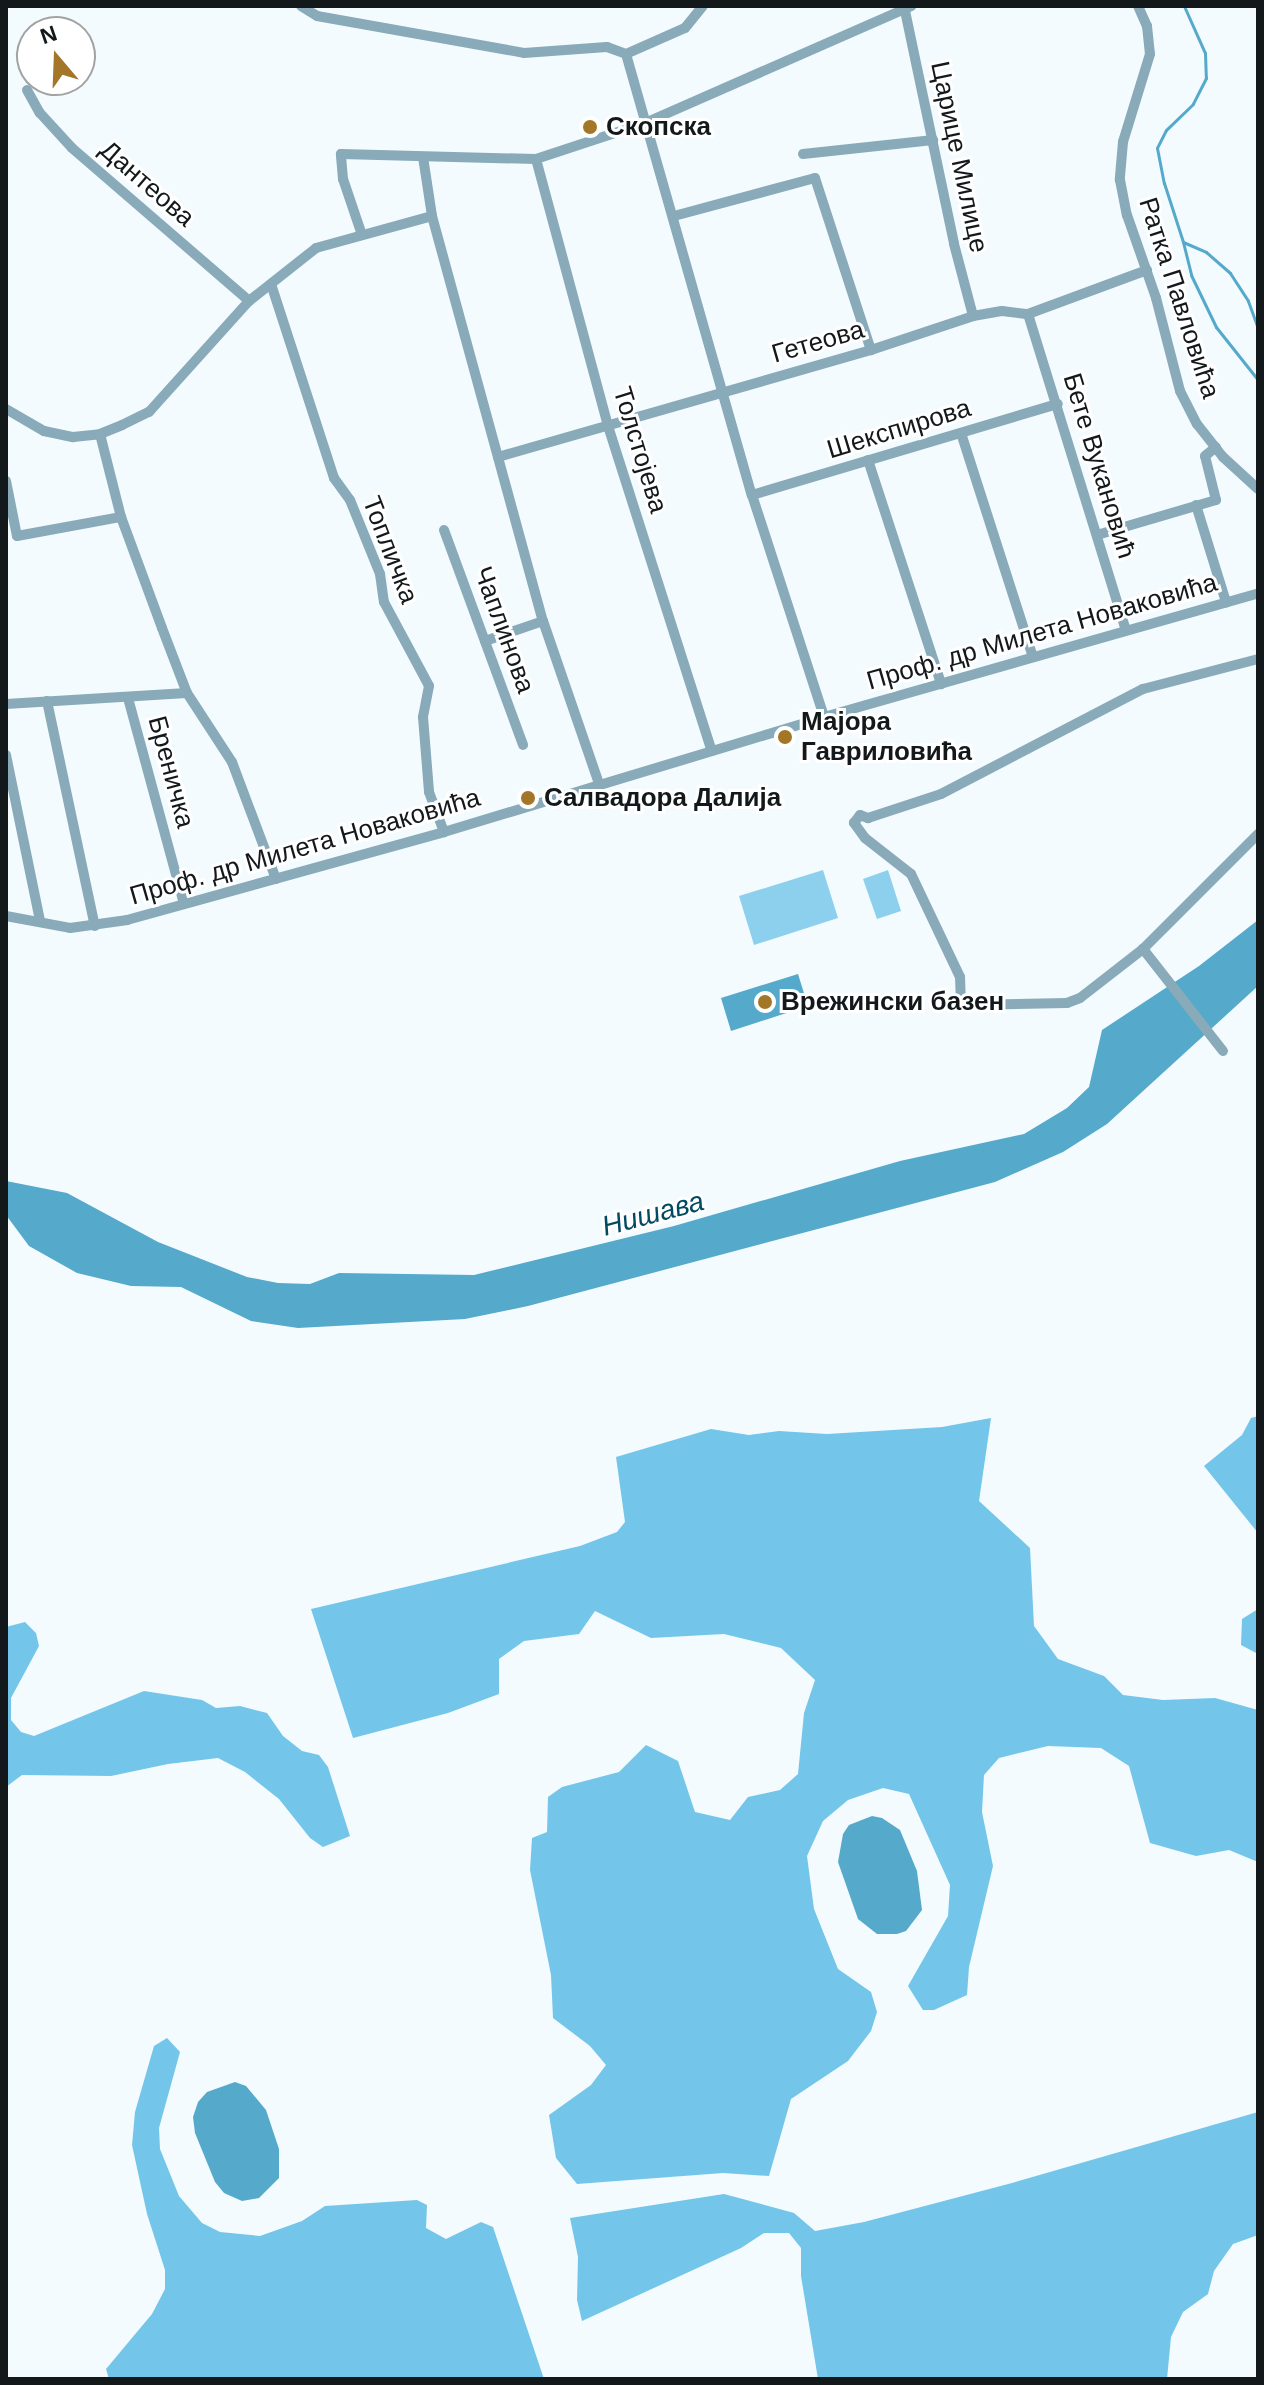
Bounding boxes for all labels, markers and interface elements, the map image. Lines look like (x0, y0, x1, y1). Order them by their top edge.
north arrow (16, 16, 96, 96)
text: N (37, 20, 60, 49)
street label: Царице Милице (924, 59, 994, 255)
place label: Скопска (606, 111, 711, 143)
marker: Скопска (581, 118, 599, 136)
street label: Дантеова (93, 135, 201, 233)
street label: Ратка Павловића (1132, 194, 1226, 402)
street label: Гетеова (768, 314, 868, 370)
street label: Бете Вукановић (1056, 370, 1142, 562)
street label: Толстојева (606, 383, 674, 517)
street label: Шекспирова (823, 392, 975, 466)
street label: Топличка (355, 492, 425, 608)
street label: Чаплинова (467, 562, 541, 698)
street label: Проф. др Милета Новаковића (863, 567, 1221, 697)
place label: Мајора Гавриловића (801, 706, 972, 768)
street label: Бреничка (141, 713, 201, 831)
marker: Мајора Гавриловића (776, 728, 794, 746)
street label: Проф. др Милета Новаковића (126, 782, 484, 912)
place label: Салвадора Далија (544, 782, 781, 814)
marker: Салвадора Далија (519, 789, 537, 807)
place label: Врежински базен (781, 986, 1004, 1018)
marker: Врежински базен (756, 993, 774, 1011)
water label: Нишава (598, 1184, 708, 1244)

